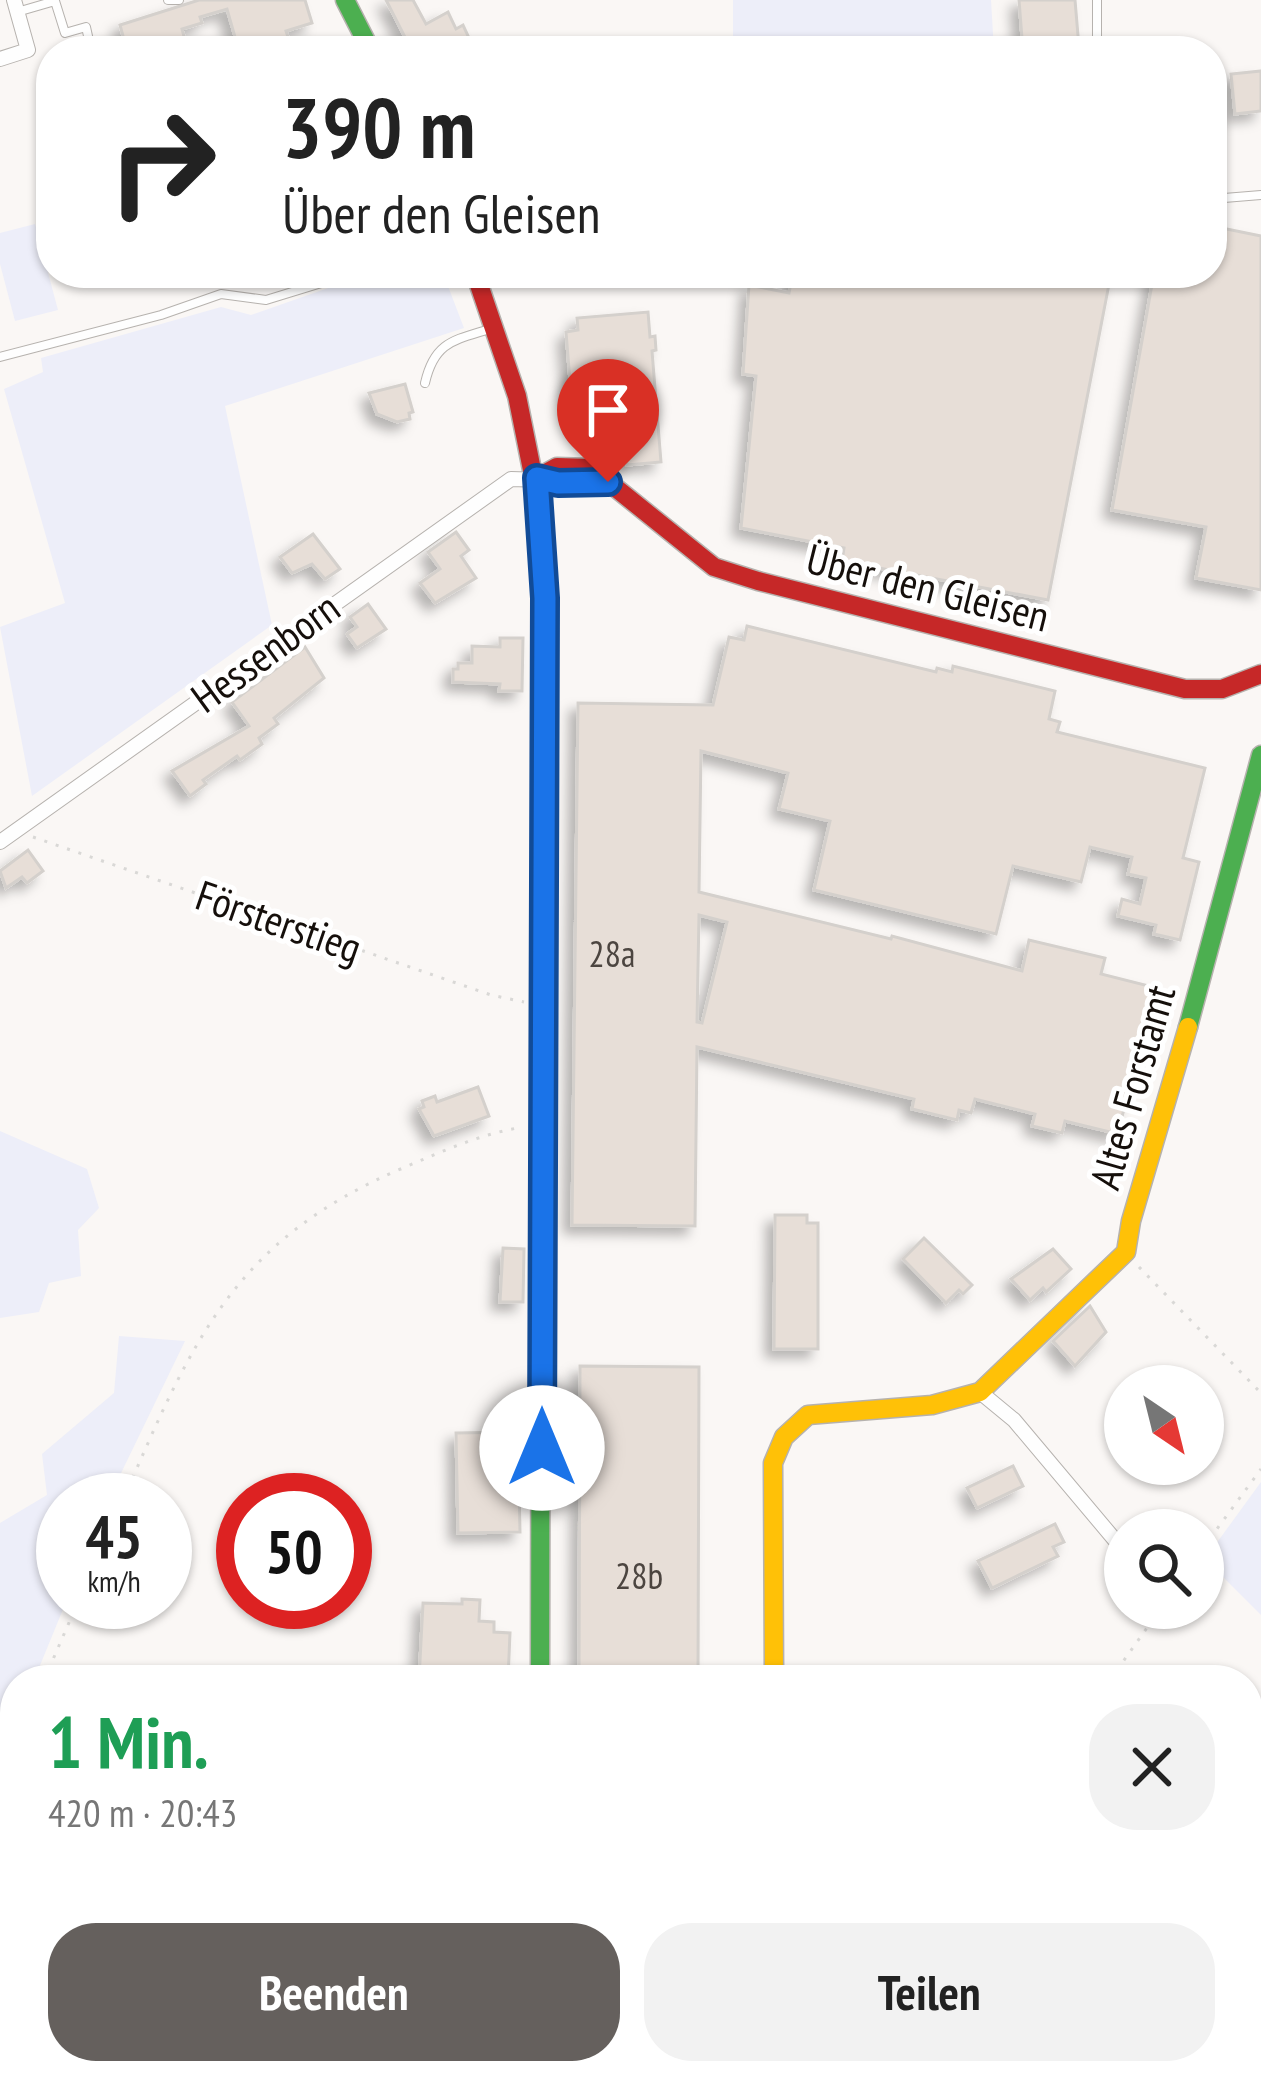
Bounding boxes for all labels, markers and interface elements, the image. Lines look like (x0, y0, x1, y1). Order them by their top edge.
text: 390 m (282, 72, 475, 181)
icon: right (84, 84, 240, 240)
text: Über den Gleisen (282, 178, 600, 248)
pin (557, 359, 659, 482)
icon: arrive (575, 377, 641, 443)
street label: Über den Gleisen (801, 530, 1055, 644)
street label: Hessenborn (180, 580, 350, 724)
street label: Försterstieg (189, 867, 369, 975)
house number: 28a (589, 930, 635, 977)
street label: Altes Forstamt (1077, 978, 1187, 1195)
north arrow (1104, 1365, 1224, 1485)
map controls (1104, 1365, 1224, 1629)
position arrow (479, 1385, 605, 1511)
speed limit sign: 50 (216, 1473, 372, 1629)
text: 45 (85, 1497, 143, 1575)
button: search (1104, 1509, 1224, 1629)
house number: 28b (615, 1552, 663, 1599)
text: km/h (87, 1561, 141, 1600)
text: 1 Min. (48, 1695, 209, 1788)
button: close (1089, 1704, 1215, 1830)
text: 420 m · 20:43 (48, 1787, 237, 1838)
button: Beenden (48, 1923, 620, 2061)
button: Teilen (644, 1923, 1215, 2061)

